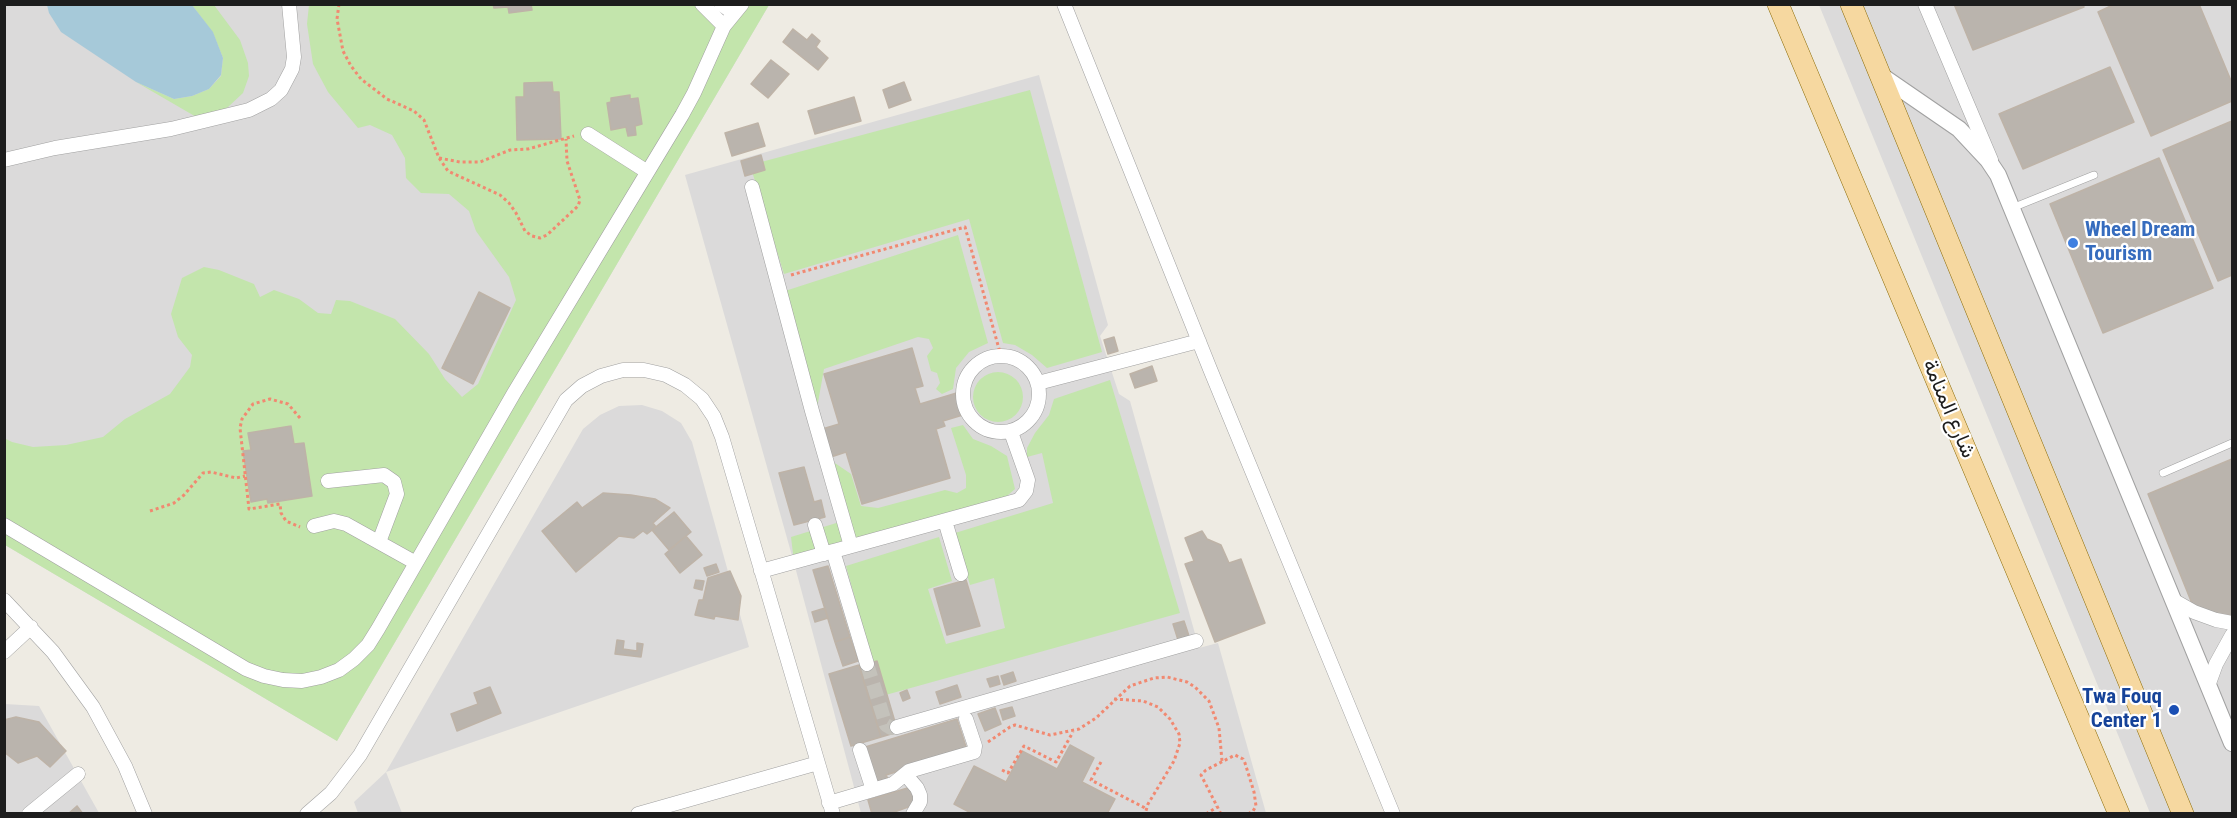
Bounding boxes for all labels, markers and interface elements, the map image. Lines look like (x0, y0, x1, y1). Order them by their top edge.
place label: Wheel Dream Tourism (2085, 218, 2195, 268)
marker: Wheel Dream Tourism (2066, 236, 2080, 250)
street label: شارع المنامة (1916, 356, 1980, 462)
place label: Twa Fouq Center 1 (2082, 685, 2162, 735)
marker: Twa Fouq Center 1 (2167, 703, 2181, 717)

